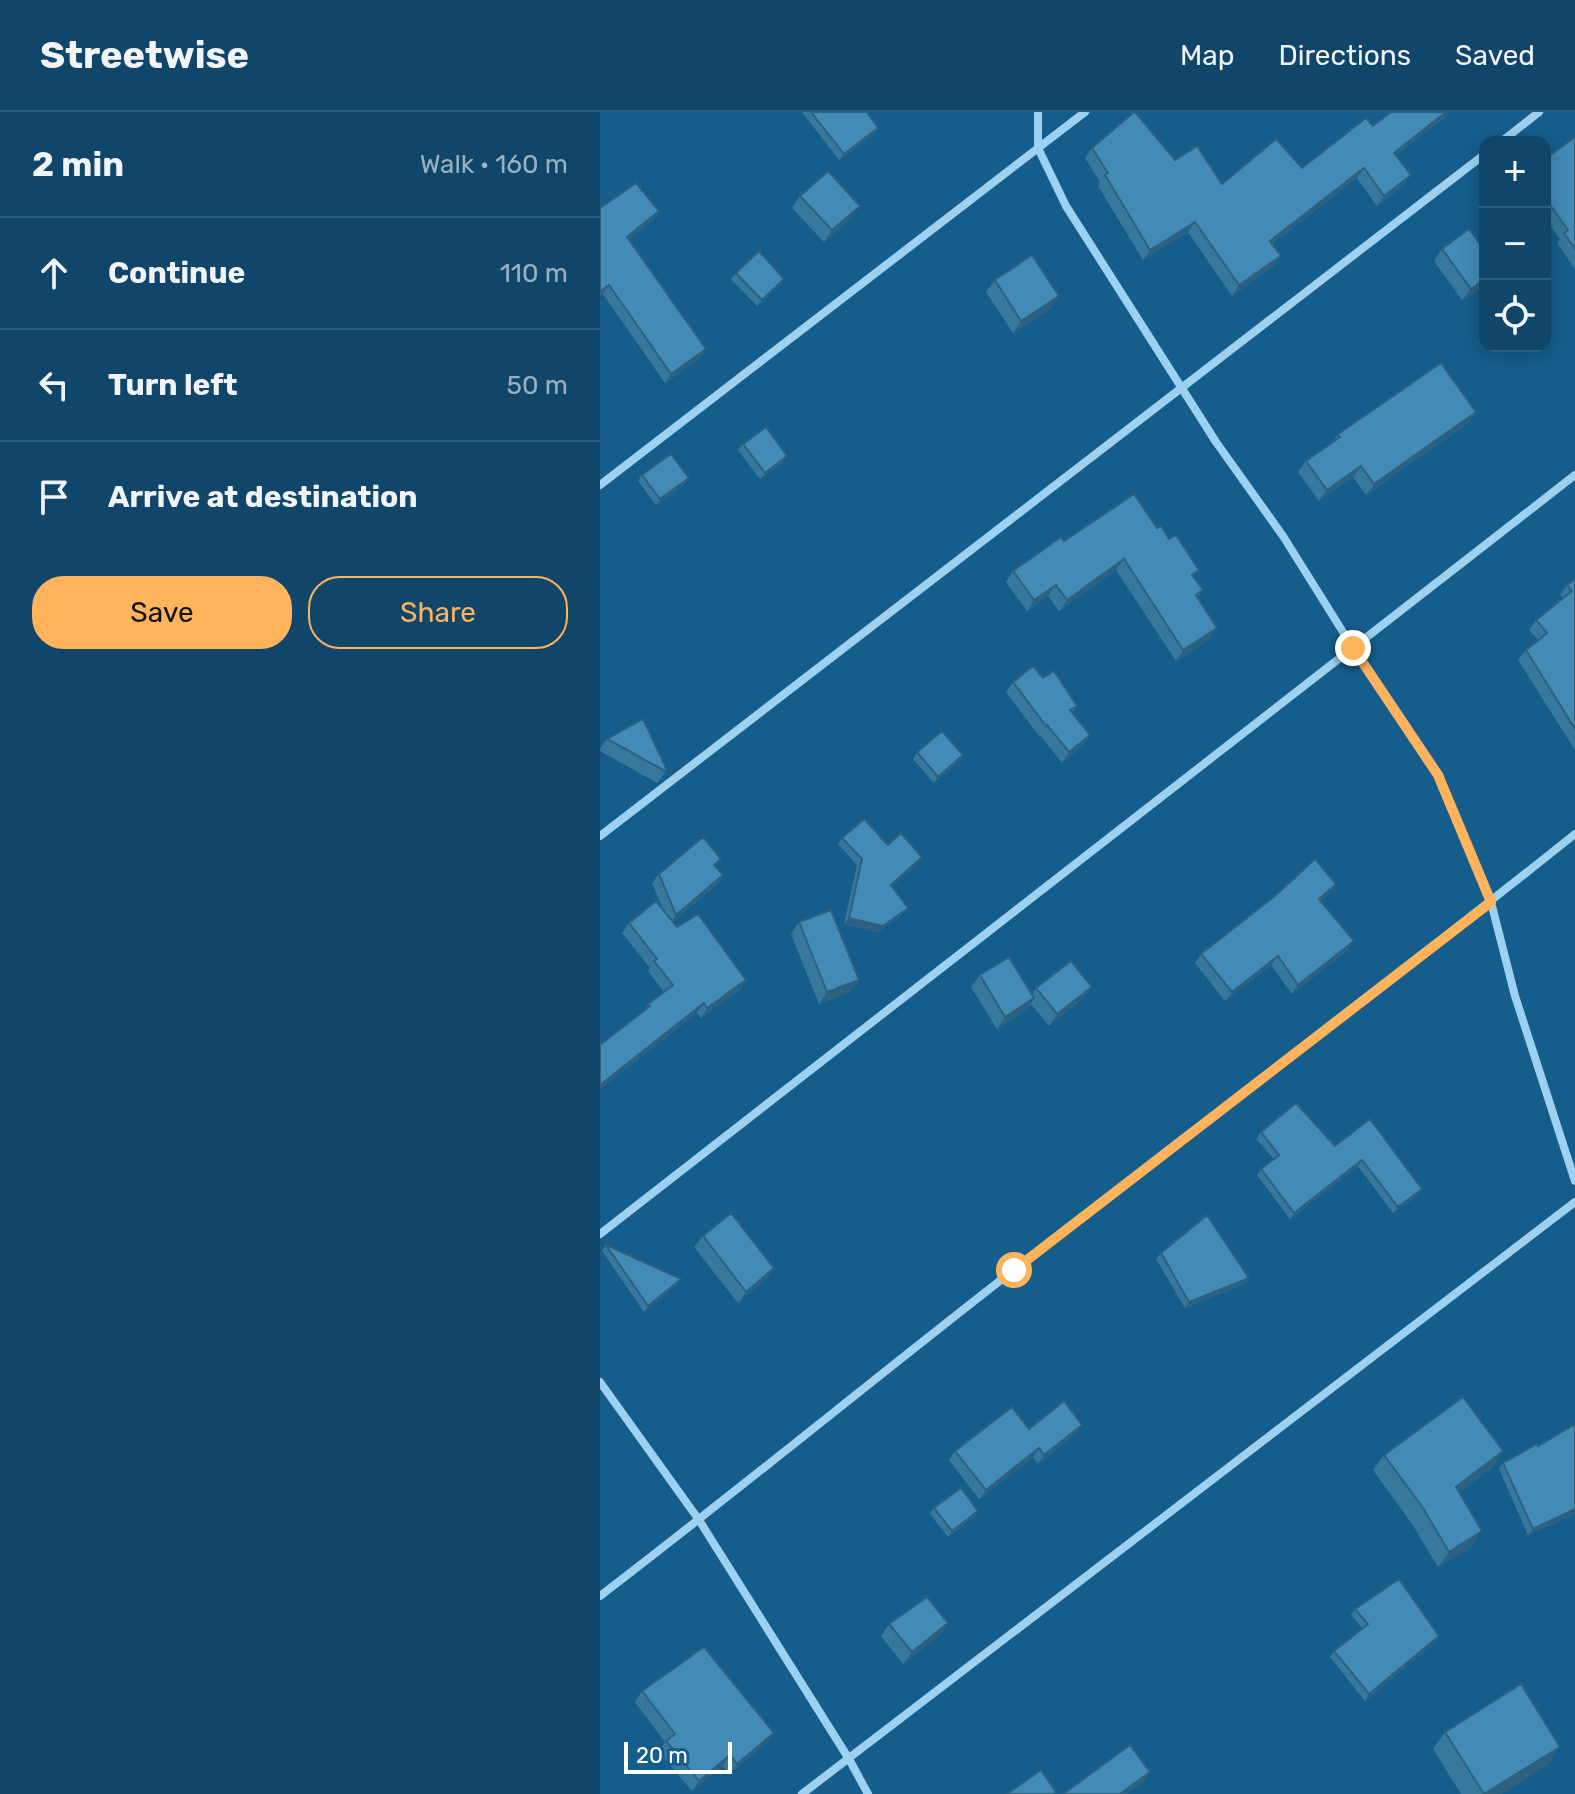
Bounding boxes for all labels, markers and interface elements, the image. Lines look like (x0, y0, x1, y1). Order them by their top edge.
text: Streetwise (40, 32, 249, 78)
text: Map (1180, 39, 1234, 72)
text: Directions (1278, 39, 1411, 72)
text: Saved (1455, 39, 1535, 72)
map controls (1479, 136, 1551, 352)
button: + (1479, 136, 1551, 208)
text: 2 min (32, 144, 124, 185)
text: Walk · 160 m (420, 149, 568, 180)
button: − (1479, 208, 1551, 280)
icon: ahead (32, 251, 76, 295)
text: Continue (108, 255, 245, 291)
text: 110 m (500, 258, 568, 289)
button: locate (1479, 280, 1551, 352)
icon: left (32, 363, 76, 407)
text: Turn left (108, 367, 238, 403)
text: 50 m (507, 370, 568, 401)
icon: arrive (32, 475, 76, 519)
text: Arrive at destination (108, 479, 418, 515)
button: Save (32, 576, 292, 649)
button: Share (308, 576, 568, 649)
route end (1335, 630, 1371, 666)
route start (996, 1252, 1032, 1288)
scale bar (624, 1738, 732, 1774)
text: 20 m (636, 1742, 688, 1769)

